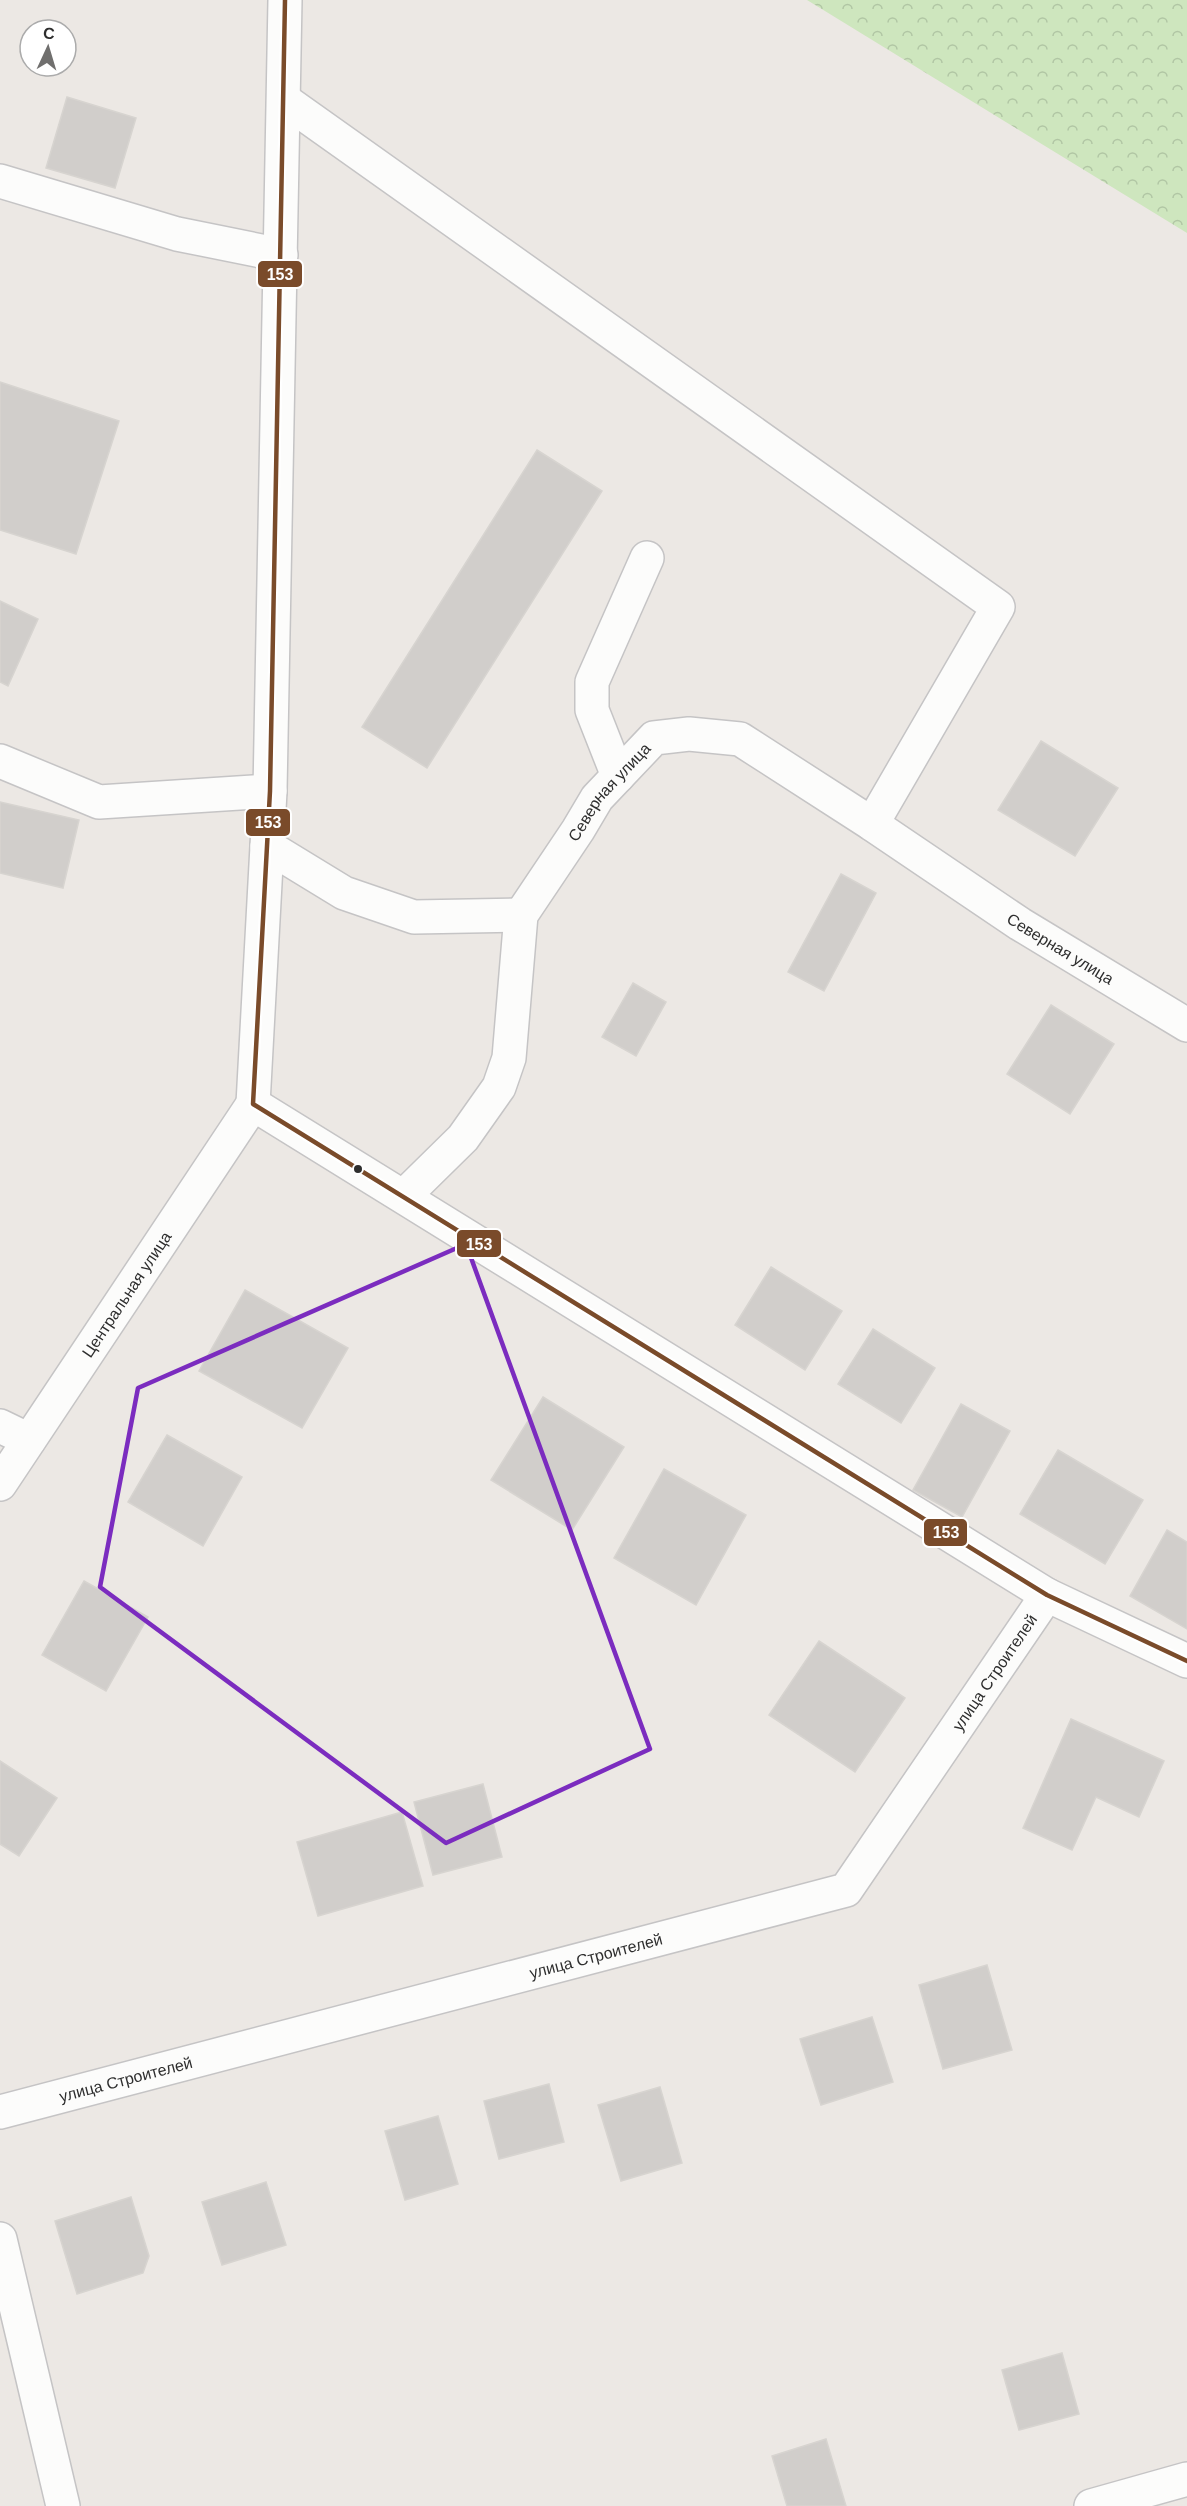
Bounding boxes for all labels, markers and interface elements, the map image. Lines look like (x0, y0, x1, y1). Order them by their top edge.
north arrow (18, 18, 78, 78)
text: С (43, 25, 56, 42)
line badge: 153 (257, 260, 303, 288)
text: 153 (267, 266, 293, 283)
street label: Северная улица (565, 740, 654, 845)
line badge: 153 (245, 808, 291, 837)
text: 153 (255, 814, 281, 831)
street label: Северная улица (1004, 910, 1117, 988)
unlabelled marker (352, 1163, 364, 1175)
street label: Центральная улица (79, 1228, 175, 1361)
line badge: 153 (456, 1229, 502, 1258)
text: 153 (466, 1236, 492, 1253)
line badge: 153 (923, 1518, 968, 1547)
text: 153 (933, 1524, 959, 1541)
street label: улица Строителей (949, 1611, 1040, 1734)
street label: улица Строителей (528, 1931, 664, 1982)
street label: улица Строителей (58, 2054, 194, 2105)

